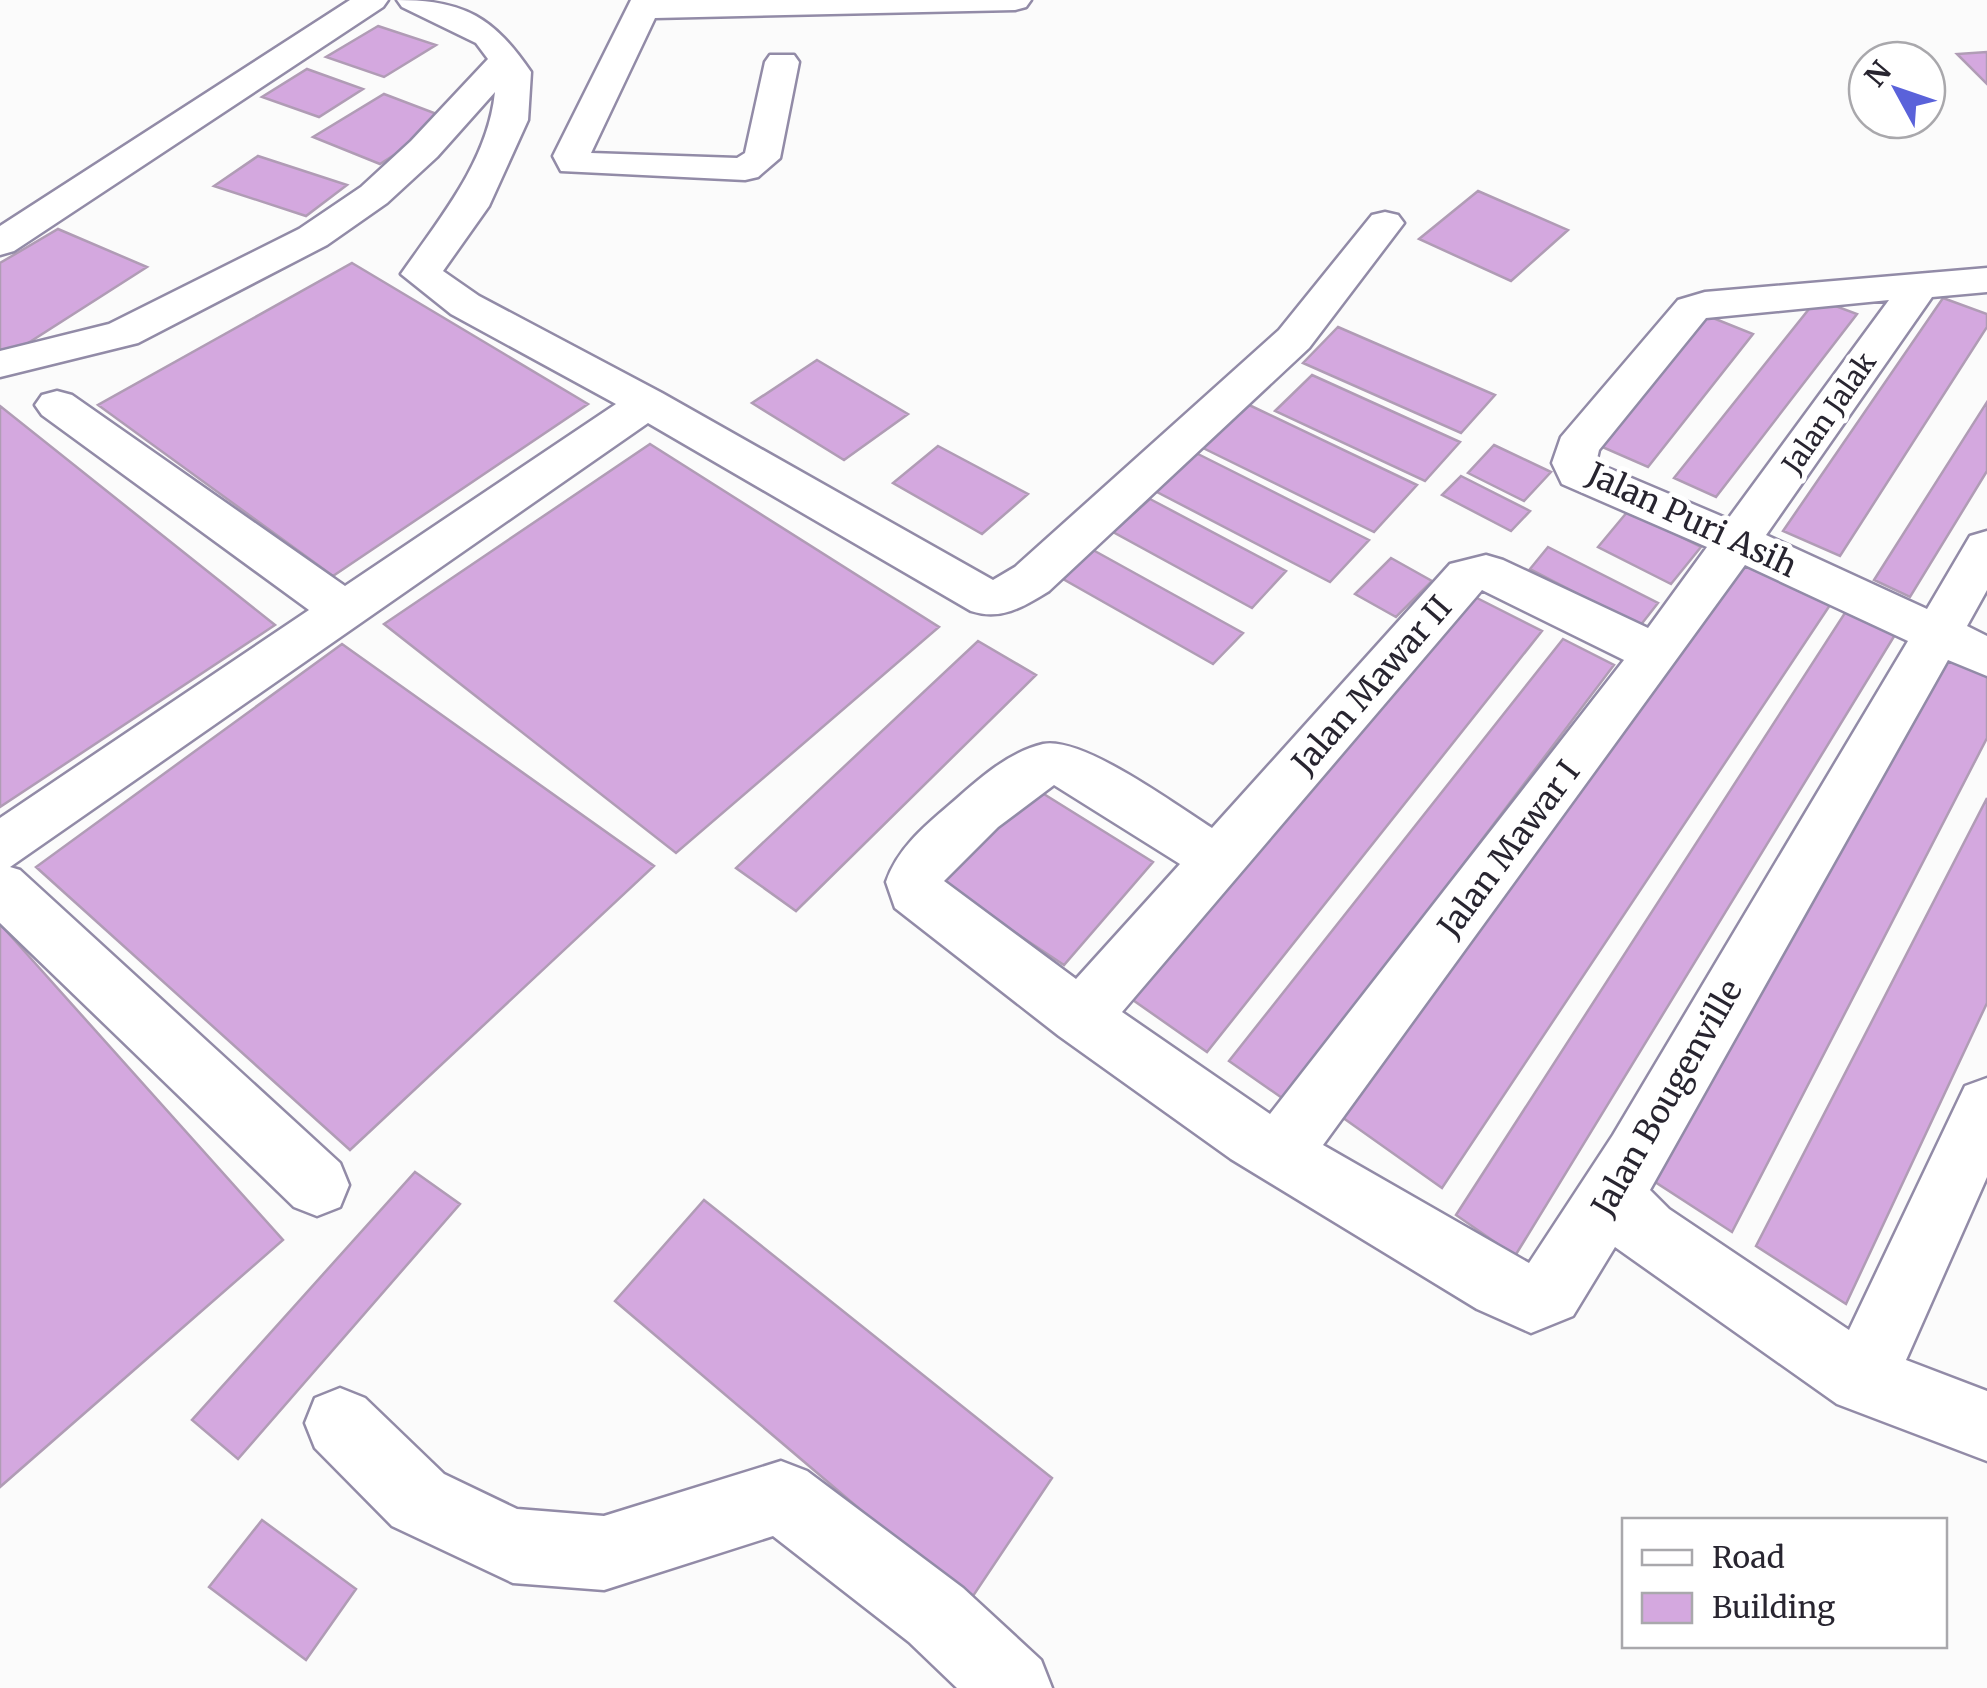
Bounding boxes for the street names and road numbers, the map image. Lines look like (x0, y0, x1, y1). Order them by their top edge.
street label: Jalan Jalak (1774, 345, 1884, 481)
street label: Jalan Puri Asih (1580, 454, 1803, 586)
street label: Jalan Mawar II (1283, 588, 1460, 783)
street label: Jalan Mawar I (1429, 753, 1588, 946)
street label: Jalan Bougenville (1583, 973, 1751, 1224)

